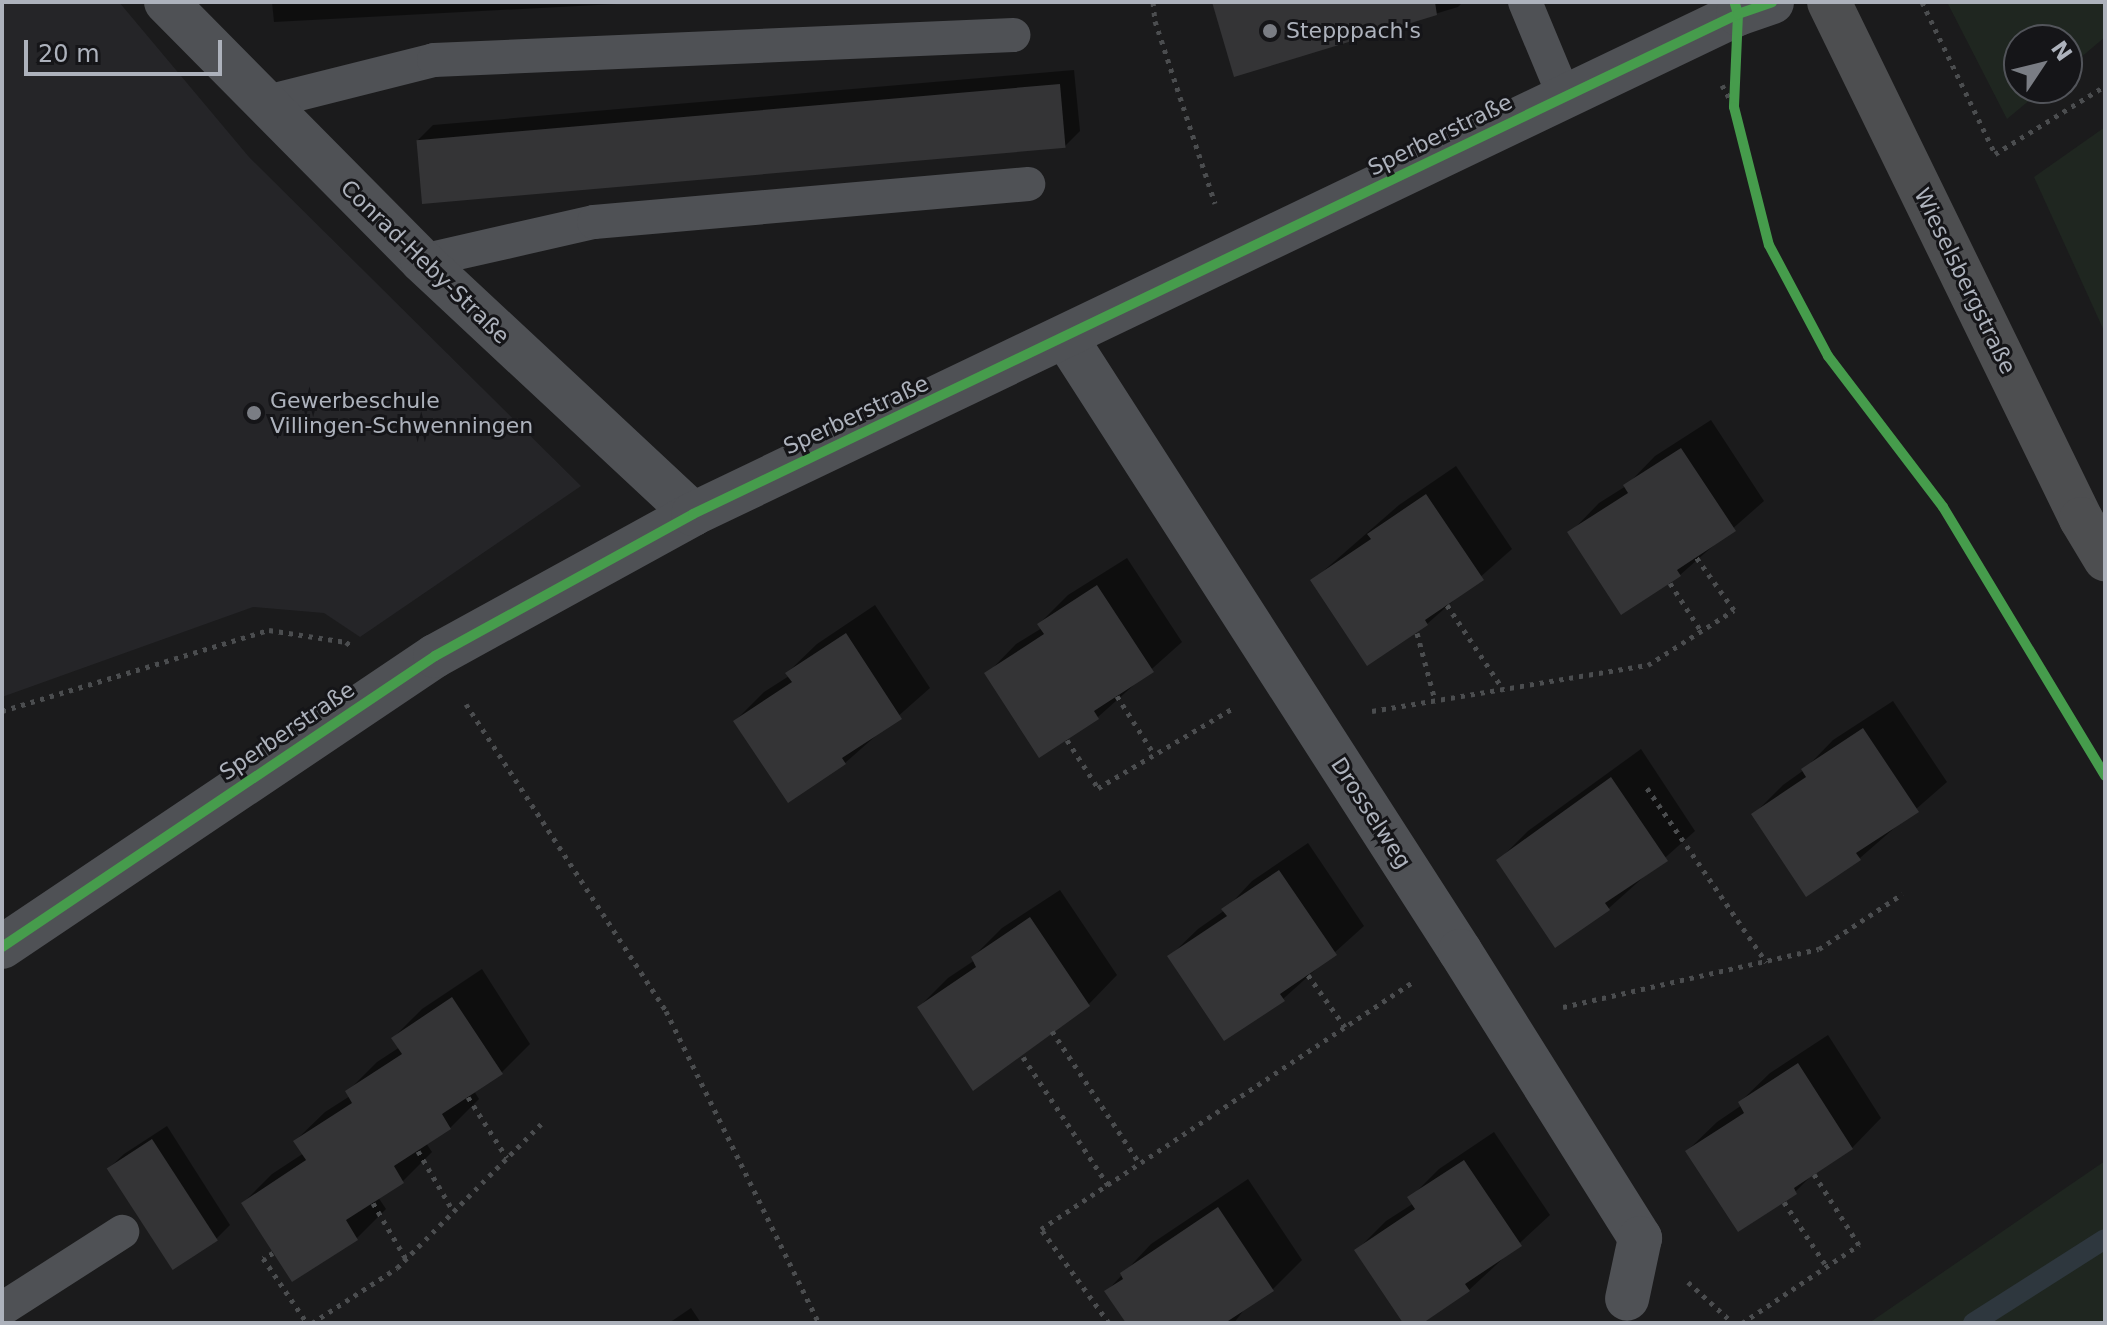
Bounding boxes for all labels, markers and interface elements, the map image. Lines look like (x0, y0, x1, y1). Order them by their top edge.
place label: Stepppach's (1286, 18, 1421, 44)
marker: Stepppach's (1261, 22, 1279, 40)
scale bar (28, 24, 226, 74)
north arrow (2003, 24, 2083, 104)
text: N (2046, 36, 2077, 66)
text: 20 m (38, 40, 100, 68)
street label: Sperberstraße (1364, 89, 1516, 181)
street label: Conrad-Heby-Straße (335, 175, 515, 349)
street label: Wieselsbergstraße (1909, 184, 2021, 378)
street label: Sperberstraße (779, 370, 933, 460)
place label: Gewerbeschule Villingen-Schwenningen (270, 387, 533, 438)
marker: Gewerbeschule Villingen-Schwenningen (245, 404, 263, 422)
street label: Sperberstraße (215, 676, 359, 786)
street label: Drosselweg (1325, 753, 1417, 873)

